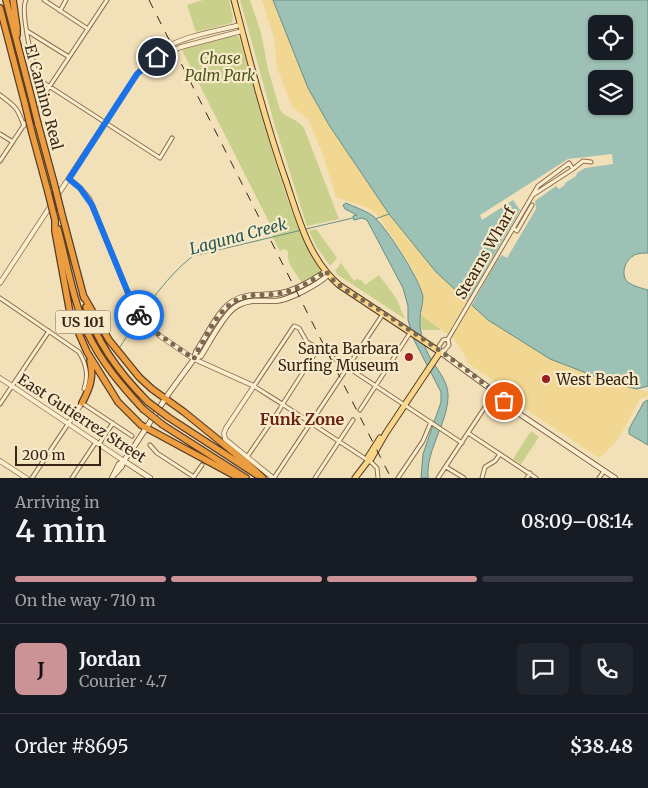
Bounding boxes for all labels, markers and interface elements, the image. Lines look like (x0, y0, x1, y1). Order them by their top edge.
map controls (588, 15, 633, 115)
button: locate (588, 15, 633, 60)
pin (136, 36, 178, 78)
street label: El Camino Real (21, 42, 67, 152)
icon: home (143, 43, 171, 71)
park label: Chase Palm Park (185, 49, 256, 85)
button: layers (588, 70, 633, 115)
street label: Stearns Wharf (451, 202, 520, 303)
water label: Laguna Creek (187, 213, 289, 259)
courier (114, 290, 164, 340)
icon: bike (125, 301, 153, 329)
road number: US 101 (56, 311, 110, 334)
place label: Santa Barbara Surfing Museum (278, 339, 399, 375)
marker: Santa Barbara Surfing Museum (403, 351, 415, 363)
street label: East Gutierrez Street (14, 369, 150, 467)
place label: West Beach (555, 370, 639, 389)
marker: West Beach (540, 373, 552, 385)
pin (483, 380, 525, 422)
icon: bag (490, 387, 518, 415)
district label: Funk Zone (260, 409, 345, 429)
scale bar (15, 443, 101, 466)
text: 200 m (22, 446, 65, 464)
text: Arriving in (15, 492, 100, 512)
text: 08:09–08:14 (521, 509, 633, 533)
text: 4 min (15, 511, 106, 551)
text: On the way · 710 m (15, 590, 156, 610)
button: chat (517, 643, 569, 695)
button: phone (581, 643, 633, 695)
text: Jordan (79, 647, 141, 671)
text: J (37, 657, 45, 681)
text: Courier · 4.7 (79, 671, 167, 691)
text: Order #8695 (15, 734, 129, 758)
text: $38.48 (570, 734, 633, 758)

